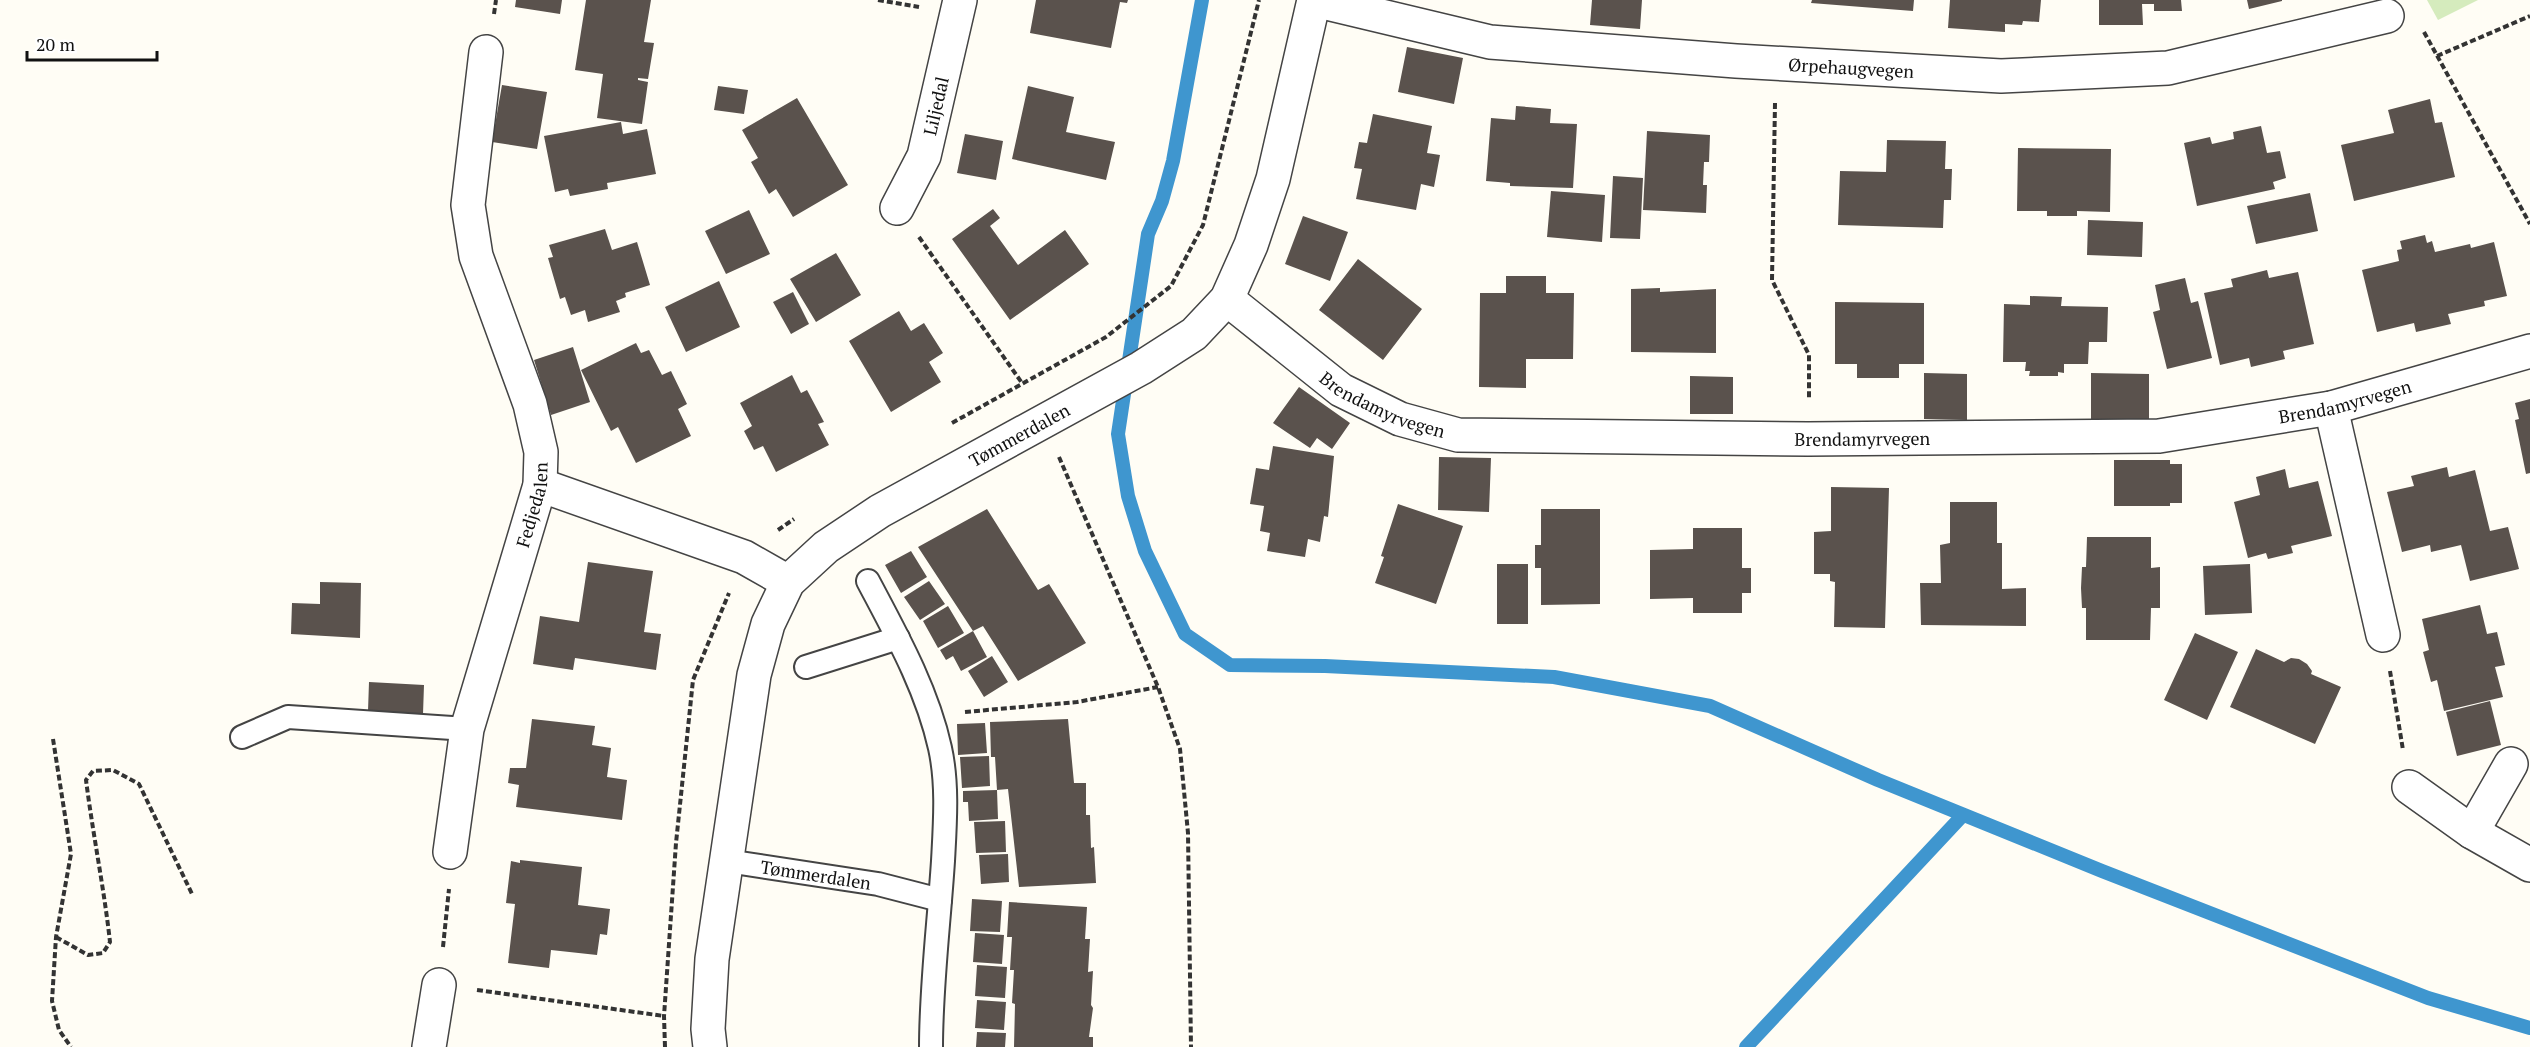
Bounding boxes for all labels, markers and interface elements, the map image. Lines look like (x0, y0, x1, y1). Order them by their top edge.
scale bar (27, 24, 158, 62)
text: 20 m (36, 32, 76, 56)
street label: Ørpehaugvegen (1788, 52, 1915, 83)
street label: Liljedal (917, 74, 954, 138)
street label: Brendamyrvegen (1315, 366, 1448, 443)
street label: Brendamyrvegen (2277, 374, 2414, 428)
street label: Tømmerdalen (965, 397, 1074, 472)
street label: Brendamyrvegen (1794, 426, 1931, 451)
street label: Fedjedalen (510, 462, 553, 550)
street label: Tømmerdalen (759, 854, 873, 895)

